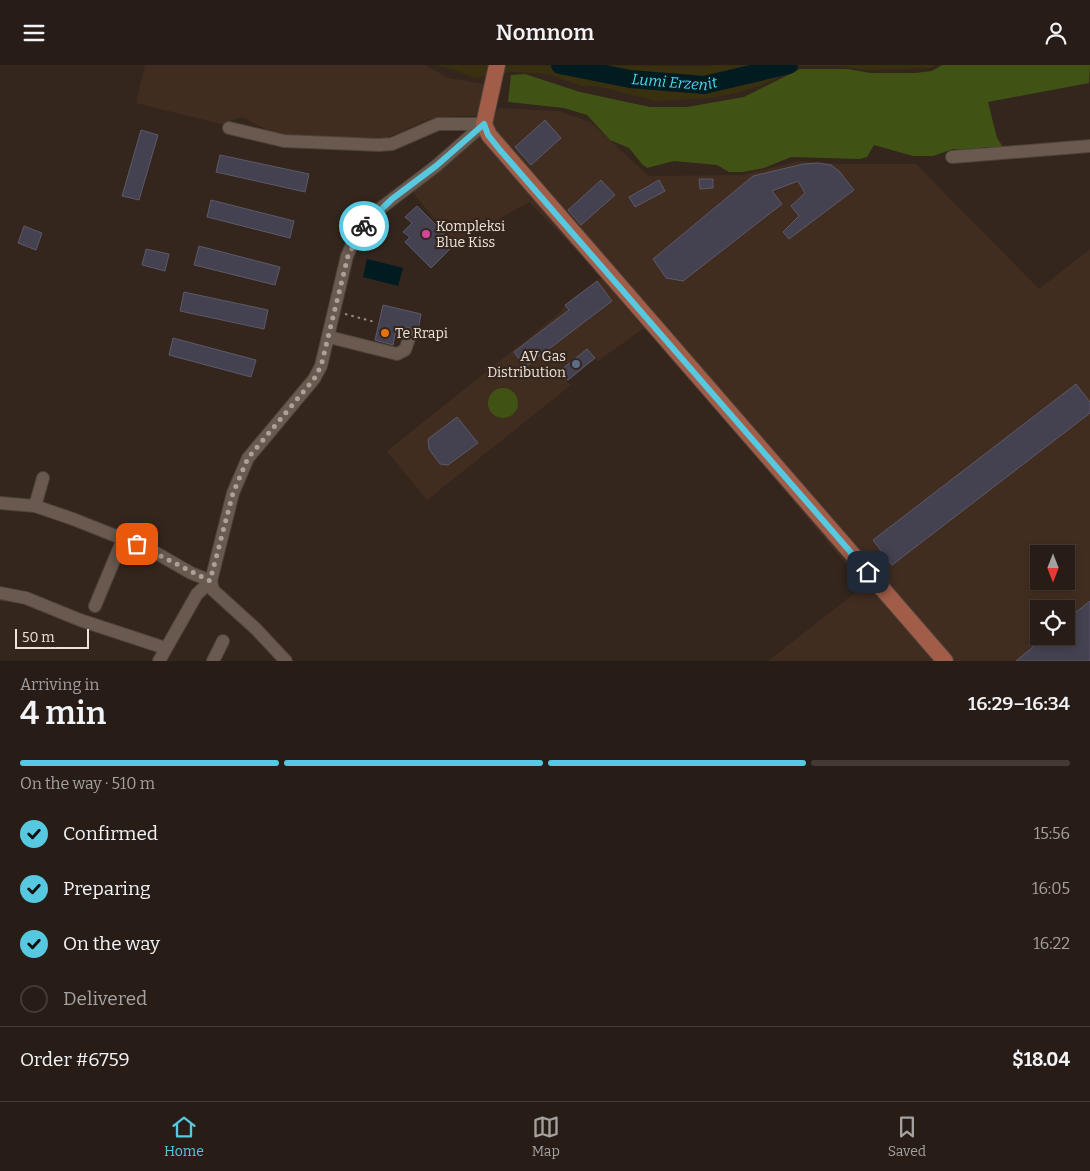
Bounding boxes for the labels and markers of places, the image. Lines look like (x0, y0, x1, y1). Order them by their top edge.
place label: Kompleksi Blue Kiss (436, 218, 505, 251)
marker: Kompleksi Blue Kiss (420, 228, 432, 240)
place label: Te Rrapi (395, 325, 448, 342)
marker: Te Rrapi (379, 327, 391, 339)
place label: AV Gas Distribution (487, 348, 566, 381)
marker: AV Gas Distribution (570, 358, 582, 370)
pin (116, 523, 158, 565)
pin (847, 551, 889, 593)

